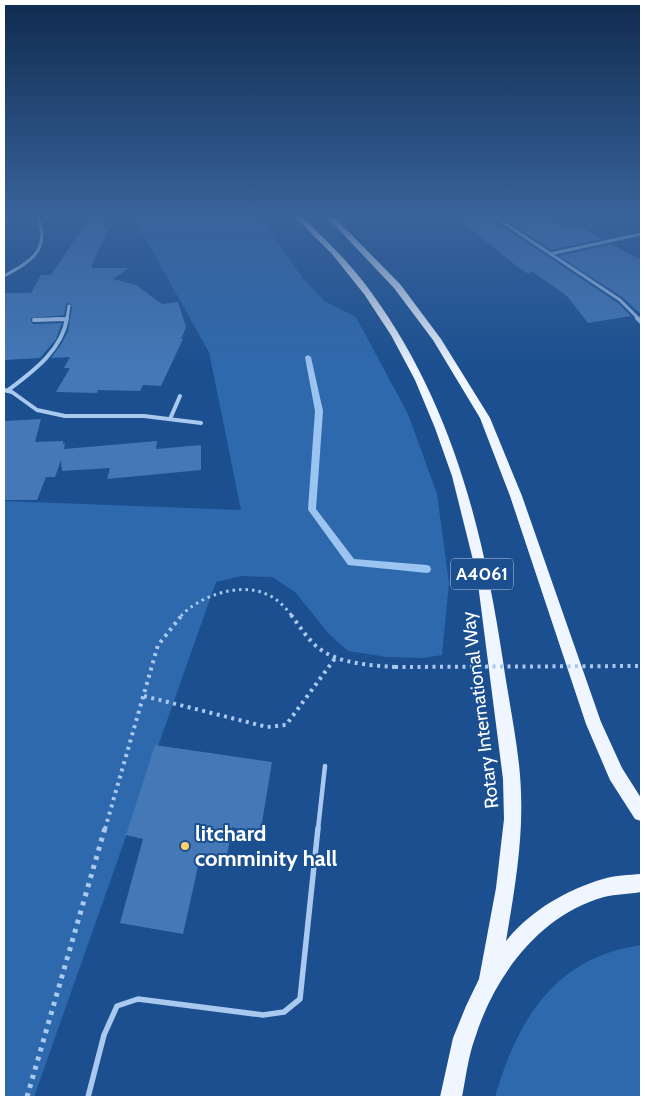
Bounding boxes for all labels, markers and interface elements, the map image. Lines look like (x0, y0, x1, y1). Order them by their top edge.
road number: A4061 (451, 558, 513, 590)
street label: Rotary International Way (456, 610, 504, 810)
place label: litchard comminity hall (195, 820, 338, 872)
marker: litchard comminity hall (179, 840, 191, 852)

